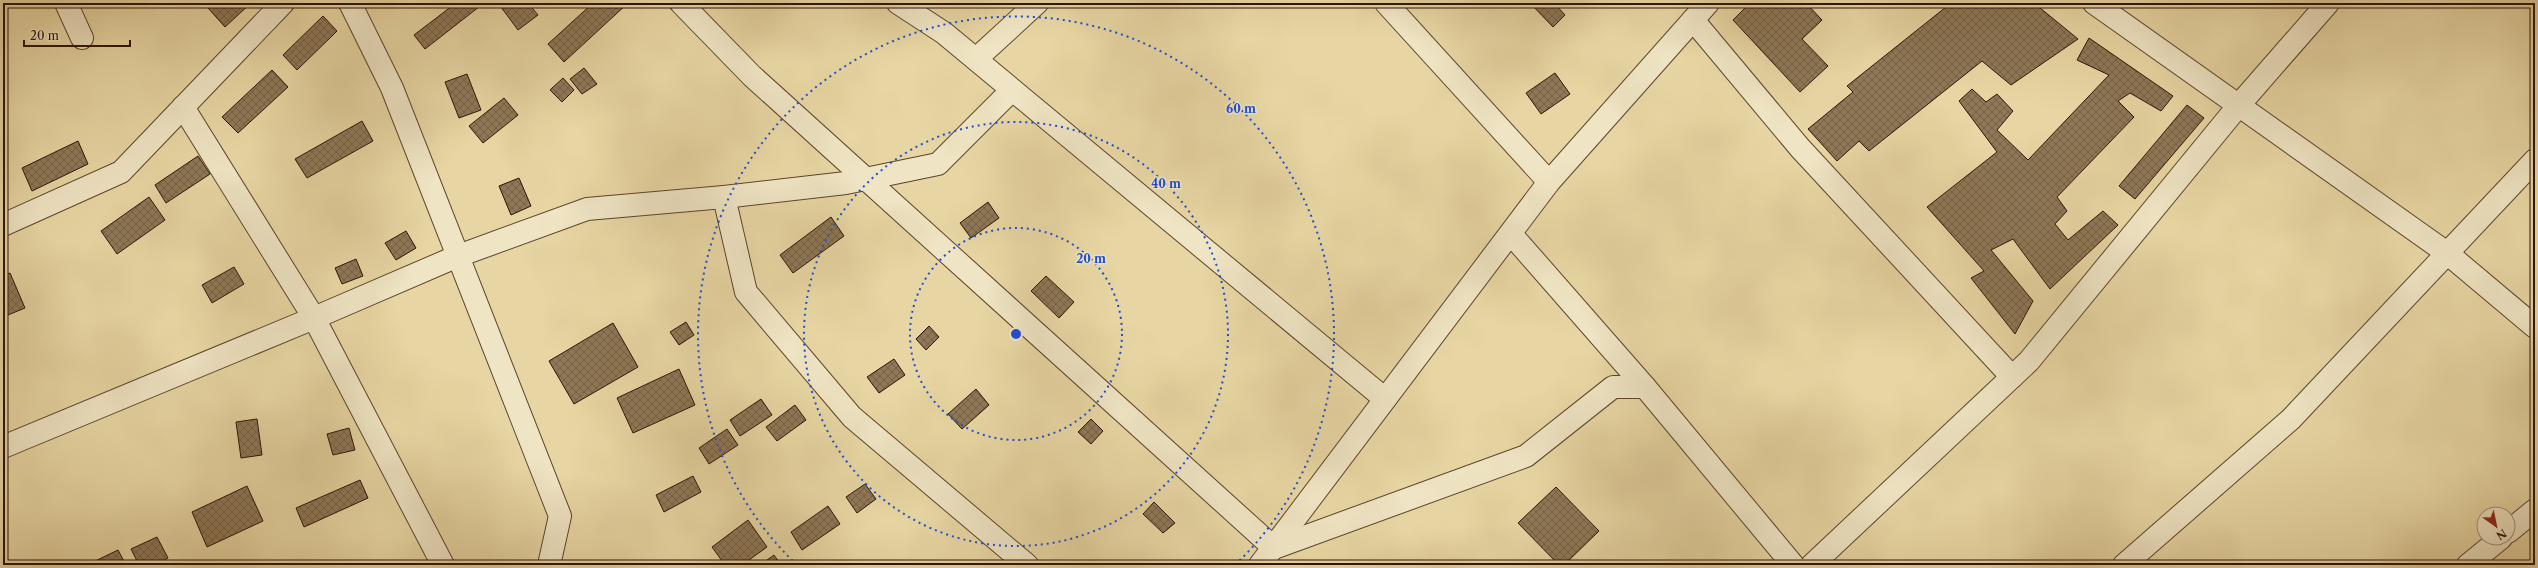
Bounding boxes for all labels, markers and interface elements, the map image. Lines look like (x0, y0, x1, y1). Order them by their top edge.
scale bar (24, 22, 130, 48)
text: 20 m (30, 28, 59, 43)
text: 60 m (1226, 101, 1256, 116)
text: 40 m (1151, 176, 1181, 191)
text: 20 m (1076, 251, 1106, 266)
centre of rings (1009, 327, 1023, 341)
north arrow (2476, 506, 2516, 546)
text: N (2493, 526, 2509, 543)

